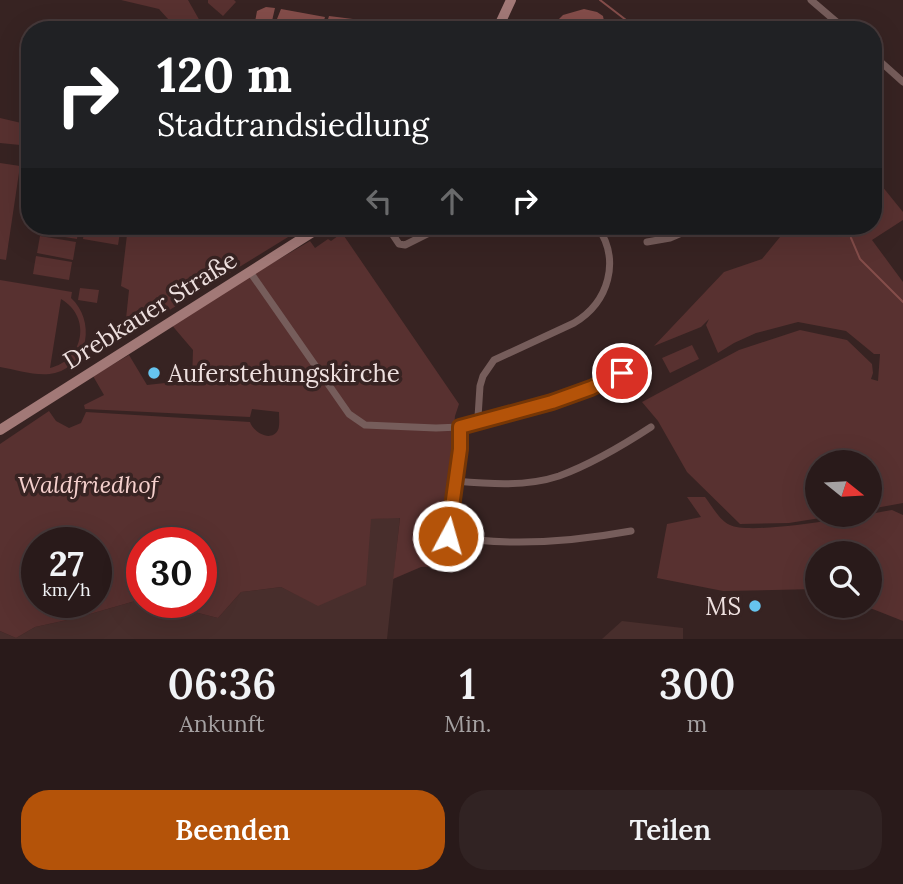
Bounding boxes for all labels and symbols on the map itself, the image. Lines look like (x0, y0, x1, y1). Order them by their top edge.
street label: Drebkauer Straße (57, 244, 243, 376)
pin (592, 343, 652, 403)
place label: Auferstehungskirche (167, 358, 400, 389)
marker: Auferstehungskirche (146, 365, 162, 381)
north arrow (805, 450, 882, 527)
park label: Waldfriedhof (18, 469, 161, 500)
position arrow (411, 499, 485, 573)
speed limit sign: 30 (126, 527, 217, 618)
place label: MS (705, 591, 741, 622)
marker: MS (747, 598, 763, 614)

